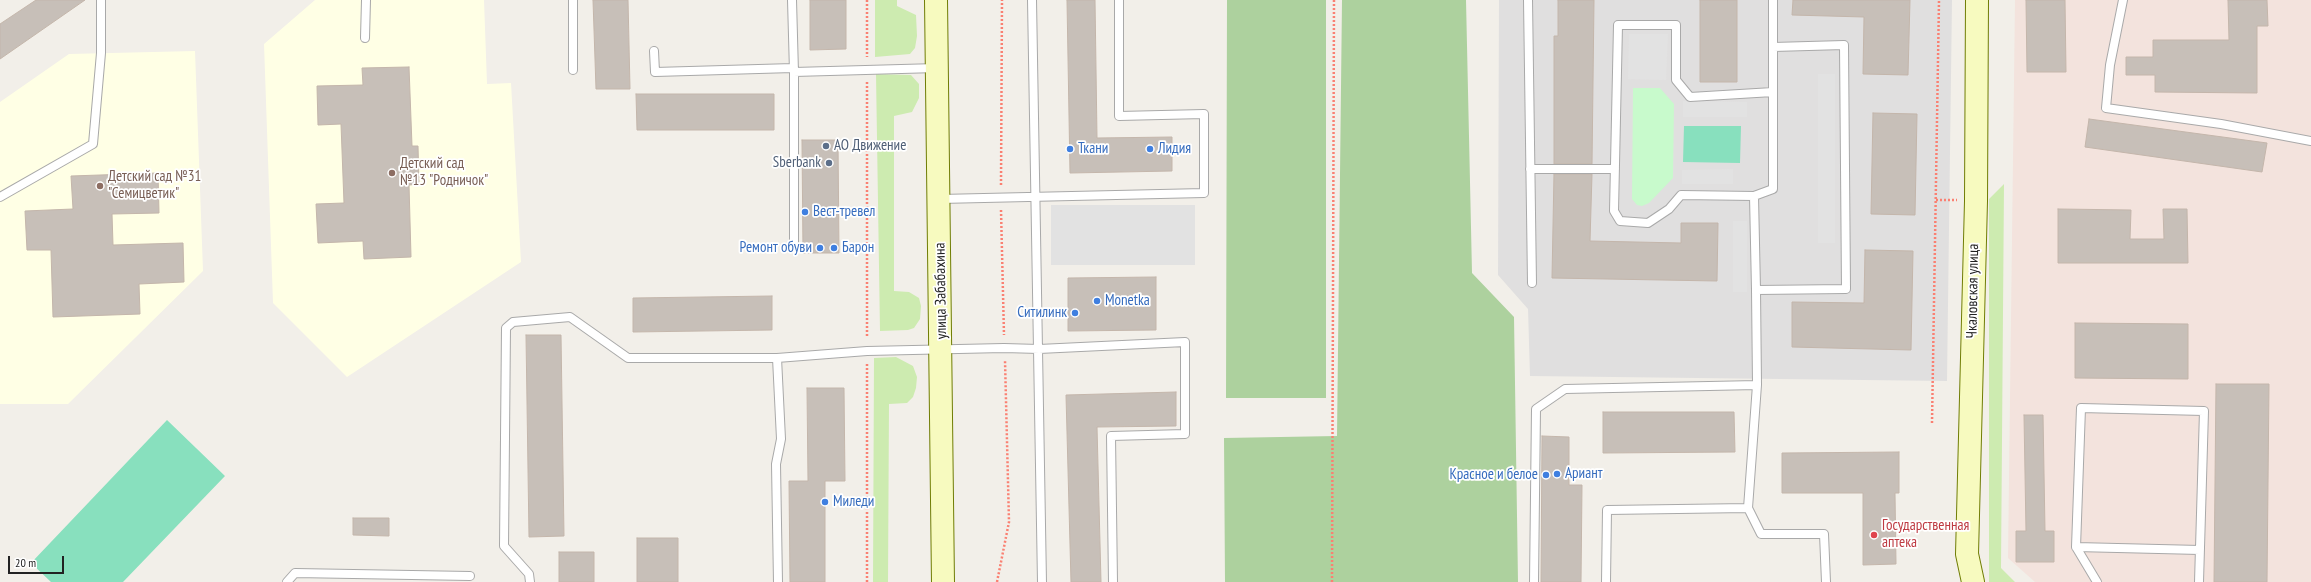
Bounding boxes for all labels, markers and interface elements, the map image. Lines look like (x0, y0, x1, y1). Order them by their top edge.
place label: АО Движение (834, 137, 906, 155)
place label: Ткани (1078, 140, 1108, 158)
place label: Лидия (1158, 140, 1191, 158)
marker: АО Движение (821, 141, 831, 151)
marker: Ткани (1065, 144, 1075, 154)
marker: Лидия (1145, 144, 1155, 154)
place label: Sberbank (773, 154, 821, 172)
place label: Детский сад №13 "Родничок" (400, 155, 488, 190)
marker: Sberbank (824, 158, 834, 168)
place label: Детский сад №31 "Семицветик" (108, 168, 201, 203)
marker: Детский сад №13 "Родничок" (387, 168, 397, 178)
marker: Детский сад №31 "Семицветик" (95, 181, 105, 191)
place label: Вест-тревел (813, 203, 875, 221)
marker: Вест-тревел (800, 207, 810, 217)
place label: Ремонт обуви (740, 239, 812, 257)
place label: Барон (842, 239, 874, 257)
marker: Ремонт обуви (815, 243, 825, 253)
marker: Барон (829, 243, 839, 253)
street label: улица Забабахина (931, 243, 951, 339)
street label: Чкаловская улица (1963, 244, 1983, 338)
place label: Monetka (1105, 292, 1150, 310)
marker: Monetka (1092, 296, 1102, 306)
place label: Ситилинк (1017, 304, 1067, 322)
marker: Ситилинк (1070, 308, 1080, 318)
place label: Ариант (1565, 465, 1603, 483)
place label: Красное и белое (1449, 466, 1538, 484)
marker: Ариант (1552, 469, 1562, 479)
marker: Красное и белое (1541, 470, 1551, 480)
place label: Миледи (833, 493, 874, 511)
marker: Миледи (820, 497, 830, 507)
place label: Государственная аптека (1882, 517, 1969, 552)
marker: Государственная аптека (1869, 530, 1879, 540)
scale bar (10, 548, 66, 574)
text: 20 m (15, 555, 36, 570)

